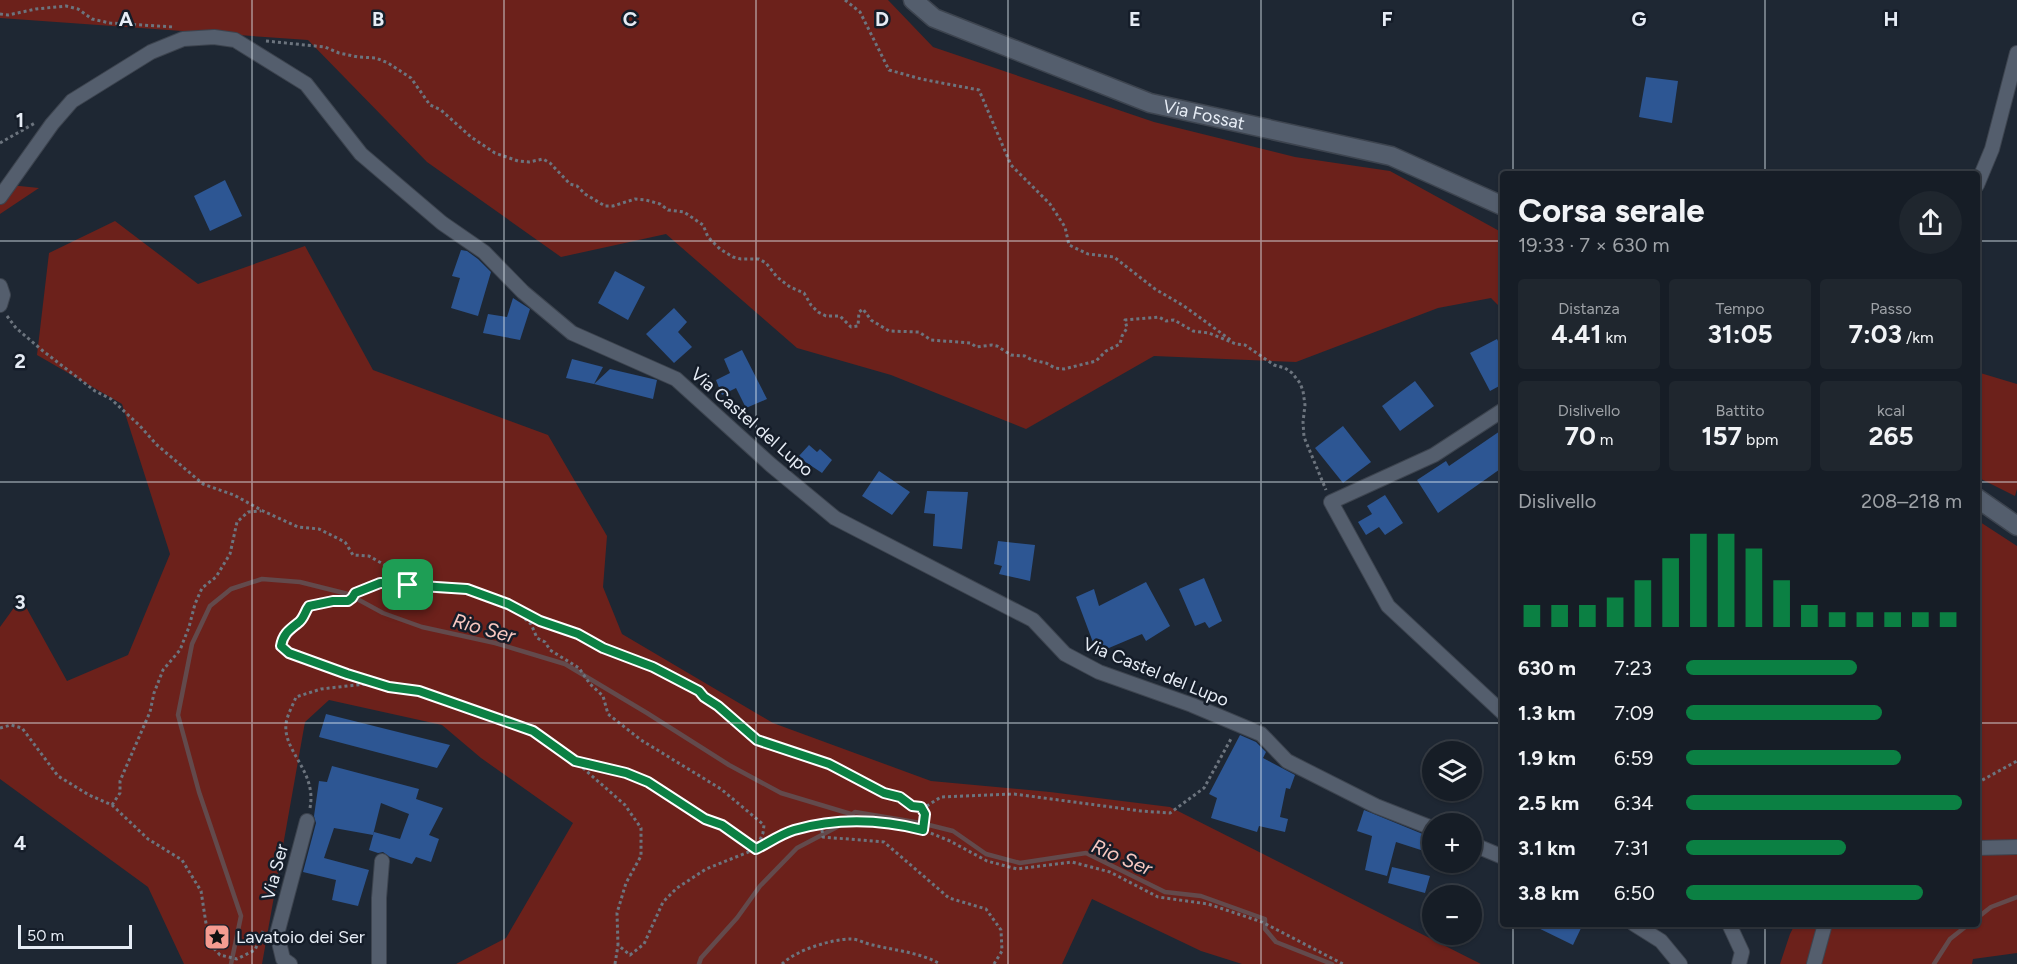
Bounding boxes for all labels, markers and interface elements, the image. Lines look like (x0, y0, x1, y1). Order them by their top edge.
text: A (119, 7, 134, 31)
text: B (372, 7, 384, 31)
text: C (623, 7, 637, 31)
text: D (875, 7, 889, 31)
text: E (1129, 7, 1141, 31)
text: F (1381, 7, 1393, 31)
text: G (1632, 7, 1647, 31)
text: H (1884, 7, 1899, 31)
street label: Via Fossat (1161, 95, 1247, 135)
text: 1 (16, 108, 24, 132)
text: Corsa serale (1518, 191, 1705, 230)
button: share (1899, 191, 1962, 254)
text: 19:33 · 7 × 630 m (1518, 233, 1669, 257)
text: Distanza (1558, 299, 1620, 318)
text: Tempo (1716, 299, 1764, 318)
text: Passo (1870, 299, 1912, 318)
text: 4.41 (1551, 318, 1602, 350)
text: 31:05 (1707, 318, 1773, 350)
text: 7:03 (1848, 318, 1902, 350)
text: km (1602, 328, 1627, 347)
text: /km (1902, 328, 1934, 347)
text: 2 (14, 349, 26, 373)
street label: Via Castel del Lupo (686, 363, 818, 481)
text: Dislivello (1558, 401, 1620, 420)
text: Battito (1715, 401, 1765, 420)
text: kcal (1877, 401, 1905, 420)
text: 70 (1565, 420, 1596, 452)
text: 157 (1702, 420, 1742, 452)
text: 265 (1868, 420, 1914, 452)
text: m (1596, 430, 1613, 449)
text: bpm (1742, 430, 1778, 449)
text: Dislivello (1518, 489, 1596, 513)
text: 208–218 m (1861, 489, 1962, 513)
pin (382, 559, 433, 610)
icon: arrive (391, 568, 424, 601)
text: 3 (14, 590, 26, 614)
water label: Rio Ser (450, 608, 519, 648)
street label: Via Castel del Lupo (1080, 633, 1232, 711)
text: 630 m (1518, 656, 1576, 680)
text: 7:23 (1614, 656, 1652, 680)
text: 1.3 km (1518, 701, 1575, 725)
text: 7:09 (1614, 701, 1654, 725)
map controls (1422, 741, 1482, 945)
button: layers (1422, 741, 1482, 801)
text: 1.9 km (1518, 746, 1576, 770)
text: 6:59 (1614, 746, 1653, 770)
text: 2.5 km (1518, 791, 1579, 815)
text: 6:34 (1614, 791, 1654, 815)
button: + (1422, 813, 1482, 873)
text: 4 (14, 831, 27, 855)
water label: Rio Ser (1088, 833, 1157, 881)
text: 3.1 km (1518, 836, 1575, 860)
text: 7:31 (1614, 836, 1649, 860)
street label: Via Ser (257, 842, 293, 902)
text: 3.8 km (1518, 881, 1579, 905)
text: 6:50 (1614, 881, 1655, 905)
button: − (1422, 885, 1482, 945)
scale bar (18, 922, 132, 950)
place icon: Lavatoio dei Ser (202, 922, 232, 952)
text: 50 m (27, 926, 64, 945)
place label: Lavatoio dei Ser (236, 926, 365, 948)

